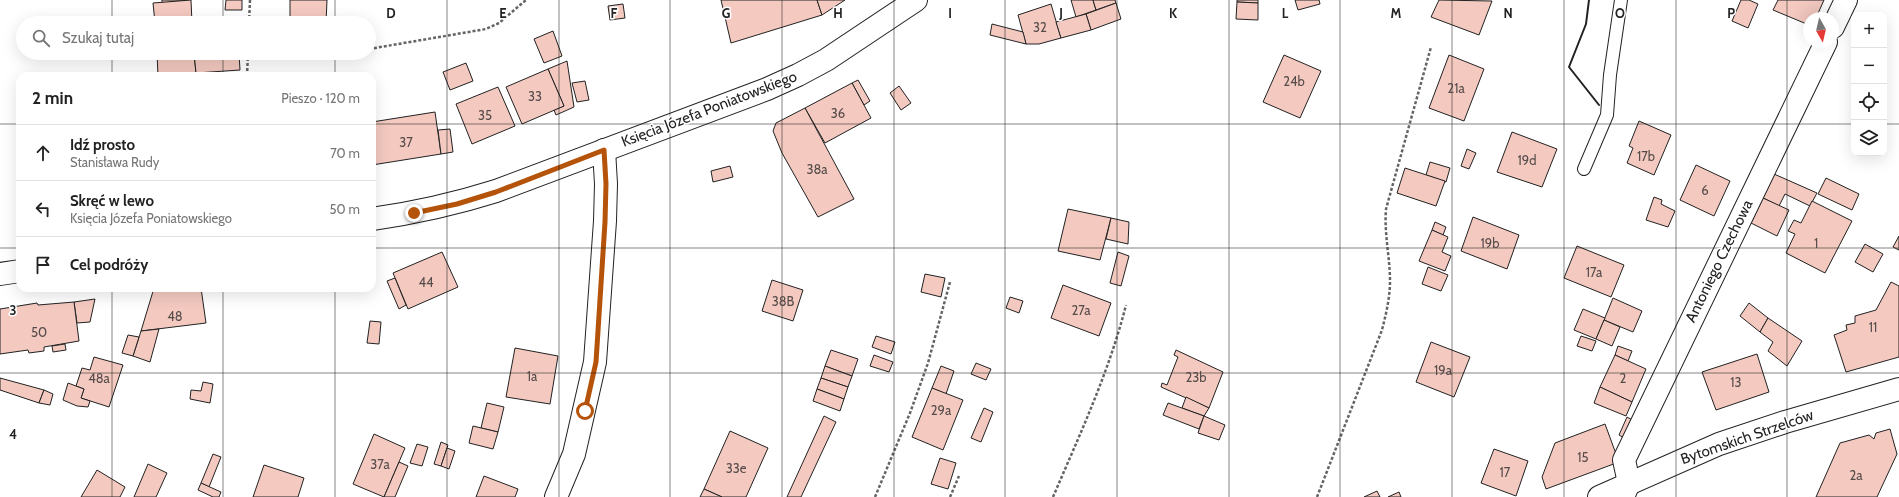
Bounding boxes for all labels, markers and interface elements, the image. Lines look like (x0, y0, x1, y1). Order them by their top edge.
text: D (386, 5, 396, 21)
text: E (499, 5, 507, 21)
text: F (611, 5, 618, 21)
text: G (722, 5, 731, 21)
text: H (833, 5, 843, 21)
text: I (948, 5, 952, 21)
text: J (1058, 5, 1063, 21)
text: K (1169, 5, 1178, 21)
text: L (1282, 5, 1289, 21)
text: M (1391, 5, 1402, 21)
text: N (1503, 5, 1513, 21)
text: O (1615, 5, 1625, 21)
text: P (1727, 5, 1735, 21)
north arrow (1803, 12, 1839, 48)
map controls (1851, 12, 1887, 156)
button: + (1851, 12, 1887, 48)
search box (16, 16, 376, 60)
house number: 32 (1033, 19, 1047, 35)
icon: search (30, 27, 52, 49)
text: Szukaj tutaj (62, 29, 134, 47)
button: − (1851, 48, 1887, 84)
street label: Księcia Józefa Poniatowskiego (619, 67, 799, 151)
house number: 24b (1283, 73, 1305, 89)
house number: 21a (1447, 80, 1465, 96)
button: locate (1851, 84, 1887, 120)
text: 2 min (32, 88, 73, 108)
house number: 33 (528, 88, 542, 104)
text: Pieszo · 120 m (281, 90, 360, 106)
house number: 36 (831, 105, 845, 121)
house number: 35 (478, 107, 492, 123)
button: layers (1851, 120, 1887, 156)
house number: 37 (399, 134, 413, 150)
text: Idź prosto (70, 136, 135, 154)
icon: ahead (32, 142, 54, 164)
text: 70 m (330, 145, 360, 161)
house number: 17b (1637, 148, 1655, 164)
house number: 19d (1518, 152, 1536, 168)
text: Stanisława Rudy (70, 154, 159, 170)
house number: 38a (806, 161, 828, 177)
house number: 6 (1701, 182, 1709, 198)
text: Skręć w lewo (70, 192, 154, 210)
street label: Antoniego Czechowa (1682, 196, 1757, 325)
icon: left (32, 198, 54, 220)
text: 50 m (330, 201, 360, 217)
route end (405, 204, 423, 222)
text: Księcia Józefa Poniatowskiego (70, 210, 232, 226)
house number: 19b (1481, 235, 1499, 251)
house number: 1 (1814, 235, 1818, 251)
icon: arrive (32, 254, 54, 276)
text: Cel podróży (70, 256, 148, 274)
house number: 17a (1586, 264, 1603, 280)
house number: 44 (418, 274, 434, 290)
house number: 38B (772, 293, 795, 309)
text: 3 (9, 302, 17, 318)
house number: 27a (1071, 302, 1091, 318)
house number: 48 (167, 308, 183, 324)
house number: 11 (1869, 319, 1877, 335)
house number: 50 (31, 324, 47, 340)
house number: 19a (1434, 362, 1453, 378)
house number: 1a (527, 368, 538, 384)
house number: 23b (1185, 369, 1207, 385)
house number: 48a (88, 370, 111, 386)
house number: 2 (1620, 370, 1627, 386)
house number: 13 (1730, 374, 1742, 390)
route start (576, 402, 594, 420)
house number: 29a (931, 402, 952, 418)
street label: Bytomskich Strzelców (1678, 406, 1816, 468)
text: 4 (9, 426, 17, 442)
house number: 15 (1577, 449, 1589, 465)
house number: 37a (370, 456, 390, 472)
house number: 33e (726, 460, 747, 476)
house number: 17 (1500, 464, 1511, 480)
house number: 2a (1849, 467, 1863, 483)

